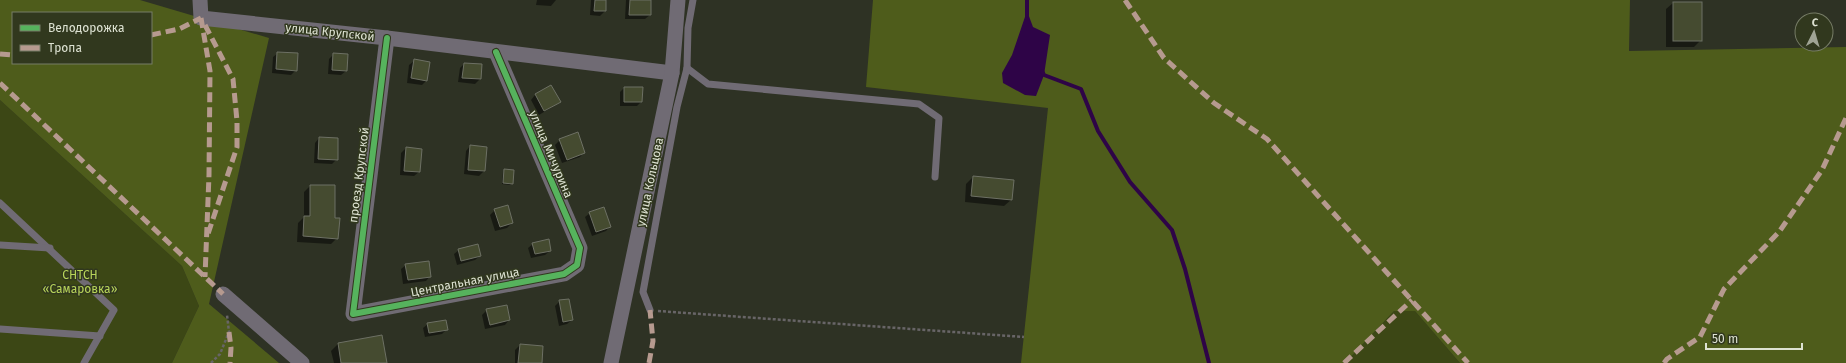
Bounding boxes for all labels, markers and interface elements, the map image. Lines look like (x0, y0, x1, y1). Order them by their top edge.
legend (12, 12, 152, 64)
north arrow (1794, 12, 1834, 52)
text: С (1811, 16, 1819, 29)
street label: улица Крупской (285, 20, 375, 44)
text: Велодорожка (48, 21, 124, 35)
text: Тропа (48, 41, 82, 55)
street label: улица Мичурина (526, 108, 576, 200)
street label: проезд Крупской (346, 126, 372, 224)
street label: улица Кольцова (634, 136, 666, 228)
street label: Центральная улица (409, 265, 521, 299)
park label: СНТСН «Самаровка» (43, 268, 118, 296)
scale bar (1706, 325, 1802, 351)
text: 50 m (1712, 332, 1738, 346)

